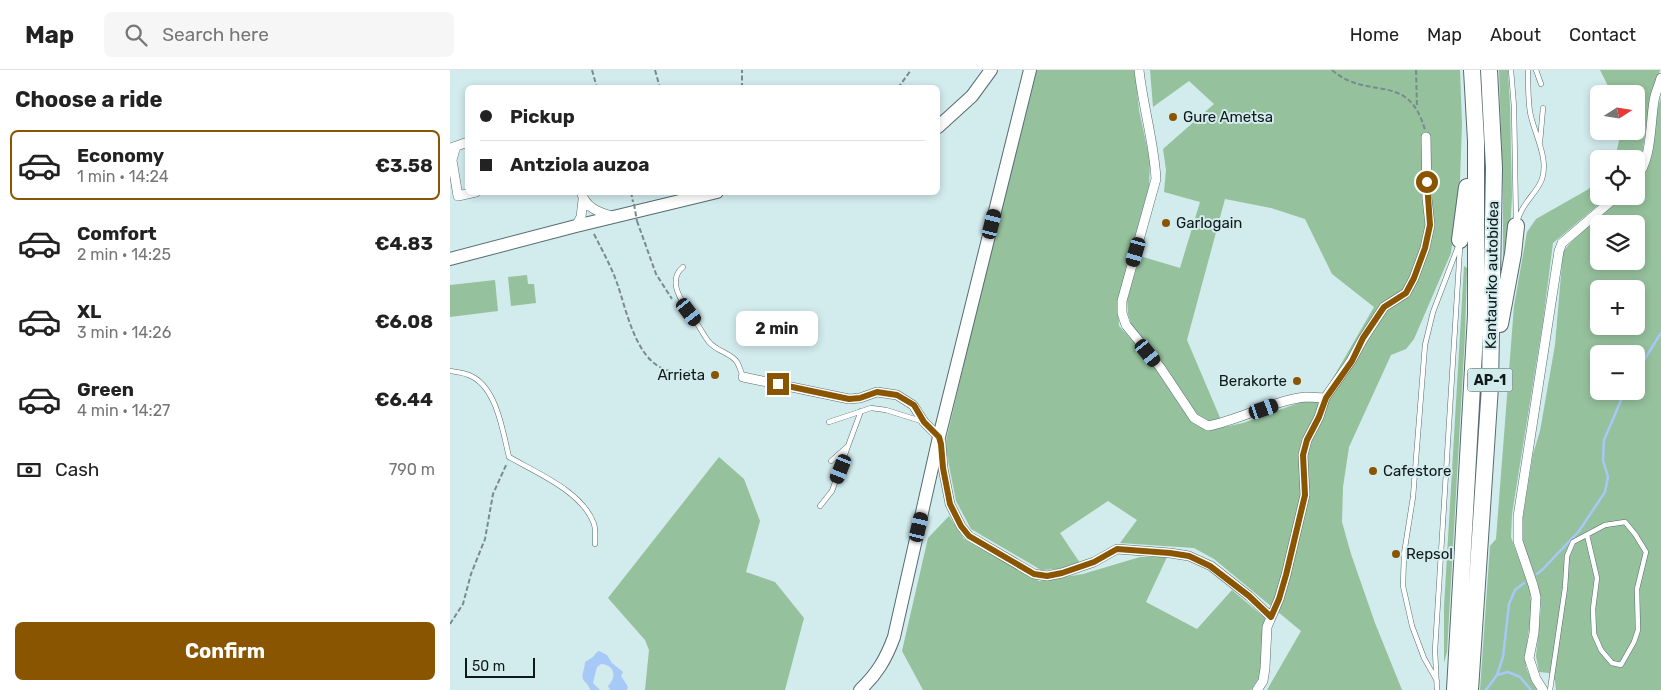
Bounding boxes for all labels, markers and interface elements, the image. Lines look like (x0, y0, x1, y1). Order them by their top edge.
search box (104, 12, 454, 57)
text: Map (25, 21, 74, 49)
icon: search (122, 21, 150, 49)
text: Search here (162, 23, 269, 46)
text: Home (1350, 24, 1399, 46)
text: Map (1427, 24, 1462, 46)
text: About (1490, 24, 1541, 46)
text: Contact (1569, 24, 1636, 46)
north arrow (1590, 85, 1645, 140)
map controls (1590, 85, 1645, 400)
text: Choose a ride (15, 86, 162, 113)
text: Pickup (510, 105, 575, 128)
place label: Gure Ametsa (1183, 108, 1273, 126)
marker: Gure Ametsa (1167, 111, 1179, 123)
icon: car (17, 143, 62, 188)
text: Economy (77, 144, 164, 167)
button: locate (1590, 150, 1645, 205)
text: Antziola auzoa (510, 153, 649, 176)
text: €3.58 (375, 154, 433, 177)
text: 1 min · 14:24 (77, 167, 169, 186)
route start (1416, 171, 1438, 193)
street label: Kantauriko autobidea (1482, 201, 1502, 349)
car (981, 208, 1002, 240)
place label: Garlogain (1176, 214, 1242, 232)
button: layers (1590, 215, 1645, 270)
marker: Garlogain (1160, 217, 1172, 229)
icon: car (17, 221, 62, 266)
text: Comfort (77, 222, 157, 245)
text: €4.83 (375, 232, 433, 255)
car (1124, 236, 1147, 268)
text: 2 min · 14:25 (77, 245, 171, 264)
button: + (1590, 280, 1645, 335)
car (673, 296, 704, 328)
icon: car (17, 299, 62, 344)
text: XL (77, 300, 101, 323)
text: €6.08 (375, 310, 433, 333)
callout: 2 min (737, 312, 819, 346)
text: 2 min (755, 319, 799, 338)
text: 3 min · 14:26 (77, 323, 171, 342)
car (1132, 337, 1163, 369)
button: − (1590, 345, 1645, 400)
place label: Arrieta (657, 366, 705, 384)
road number: AP-1 (1468, 368, 1512, 392)
marker: Arrieta (709, 369, 721, 381)
place label: Berakorte (1219, 372, 1287, 390)
route end (767, 373, 789, 395)
marker: Berakorte (1291, 375, 1303, 387)
icon: car (17, 377, 62, 422)
text: Green (77, 378, 134, 401)
text: €6.44 (375, 388, 433, 411)
car (1247, 397, 1280, 421)
text: 4 min · 14:27 (77, 401, 170, 420)
car (828, 452, 853, 486)
icon: cash (15, 456, 43, 484)
text: Cash (55, 458, 99, 481)
text: 790 m (389, 460, 435, 479)
place label: Cafestore (1383, 462, 1451, 480)
marker: Cafestore (1367, 465, 1379, 477)
car (908, 511, 929, 543)
place label: Repsol (1406, 545, 1453, 563)
marker: Repsol (1390, 548, 1402, 560)
button: Confirm (15, 622, 435, 680)
scale bar (465, 655, 535, 678)
text: 50 m (472, 658, 505, 675)

